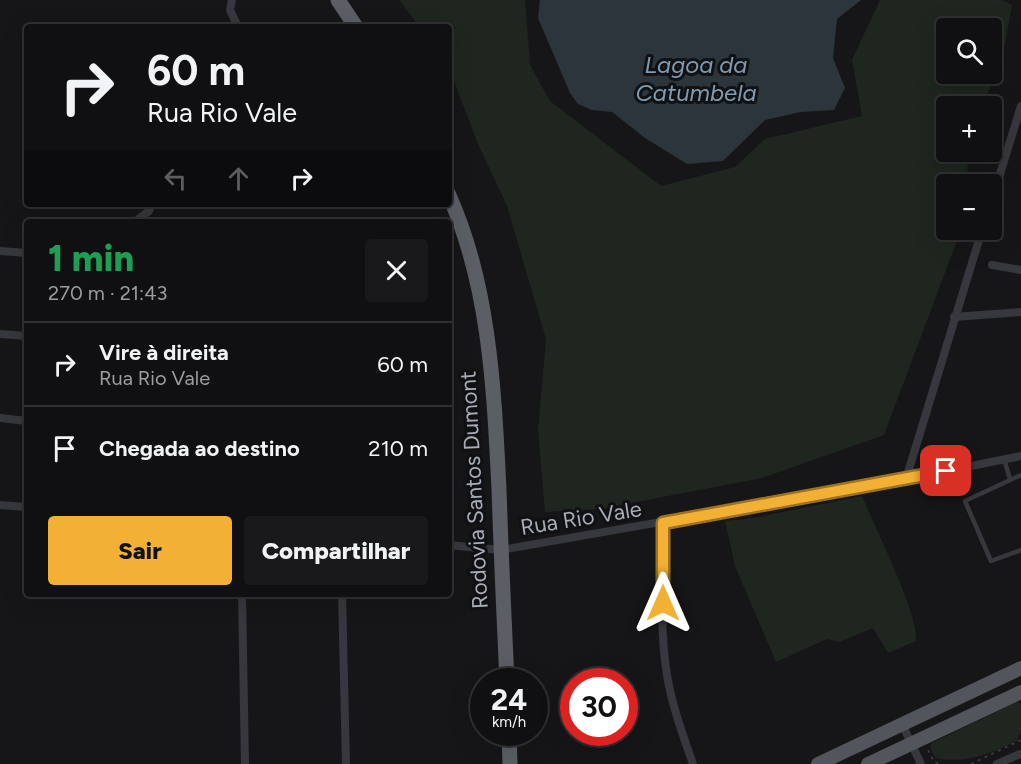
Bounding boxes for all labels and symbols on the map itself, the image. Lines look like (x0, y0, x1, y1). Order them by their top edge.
water label: Lagoa da Catumbela (635, 50, 757, 107)
street label: Rodovia Santos Dumont (454, 370, 494, 610)
pin (920, 445, 971, 496)
street label: Rua Rio Vale (519, 495, 643, 541)
position arrow (631, 571, 695, 635)
speed limit sign: 30 (560, 668, 638, 746)

